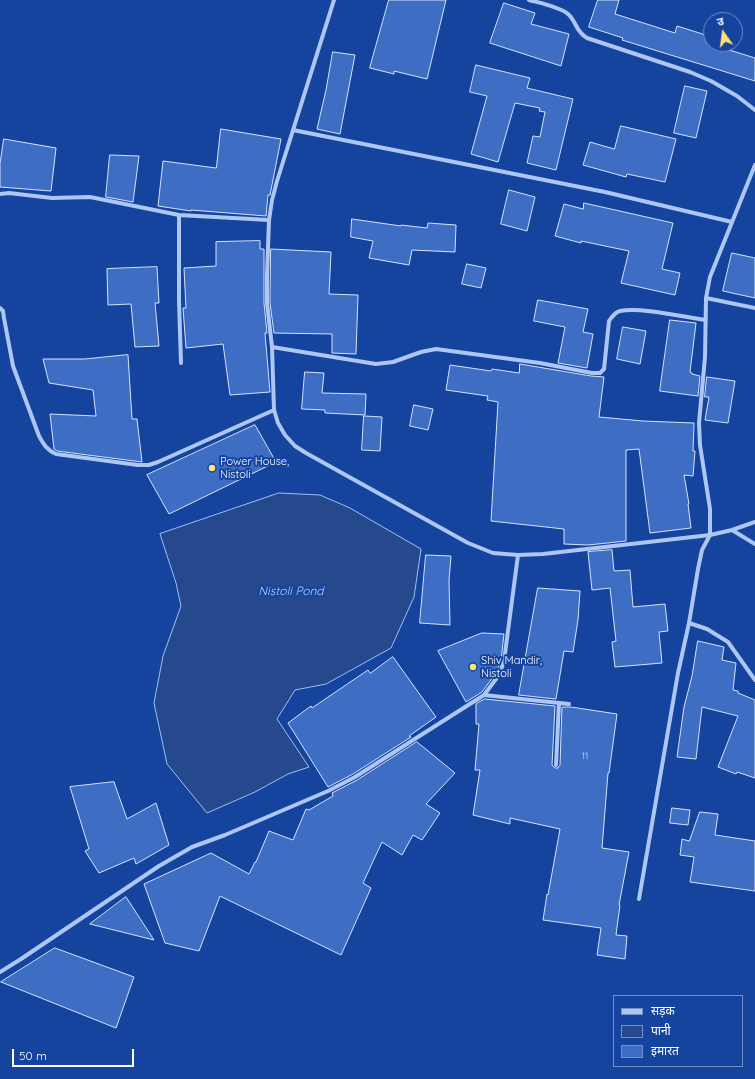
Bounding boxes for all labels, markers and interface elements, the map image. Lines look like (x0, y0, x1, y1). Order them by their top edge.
north arrow (703, 12, 743, 52)
text: उ (716, 14, 725, 29)
place label: Power House, Nistoli (220, 455, 289, 481)
marker: Power House, Nistoli (207, 463, 217, 473)
water label: Nistoli Pond (258, 584, 324, 598)
place label: Shiv Mandir, Nistoli (481, 654, 542, 680)
marker: Shiv Mandir, Nistoli (468, 662, 478, 672)
house number: 11 (582, 751, 588, 761)
legend (613, 995, 743, 1067)
text: सड़क (651, 1003, 675, 1018)
text: पानी (651, 1023, 671, 1038)
scale bar (14, 1041, 136, 1067)
text: इमारत (651, 1043, 679, 1058)
text: 50 m (19, 1048, 47, 1063)

